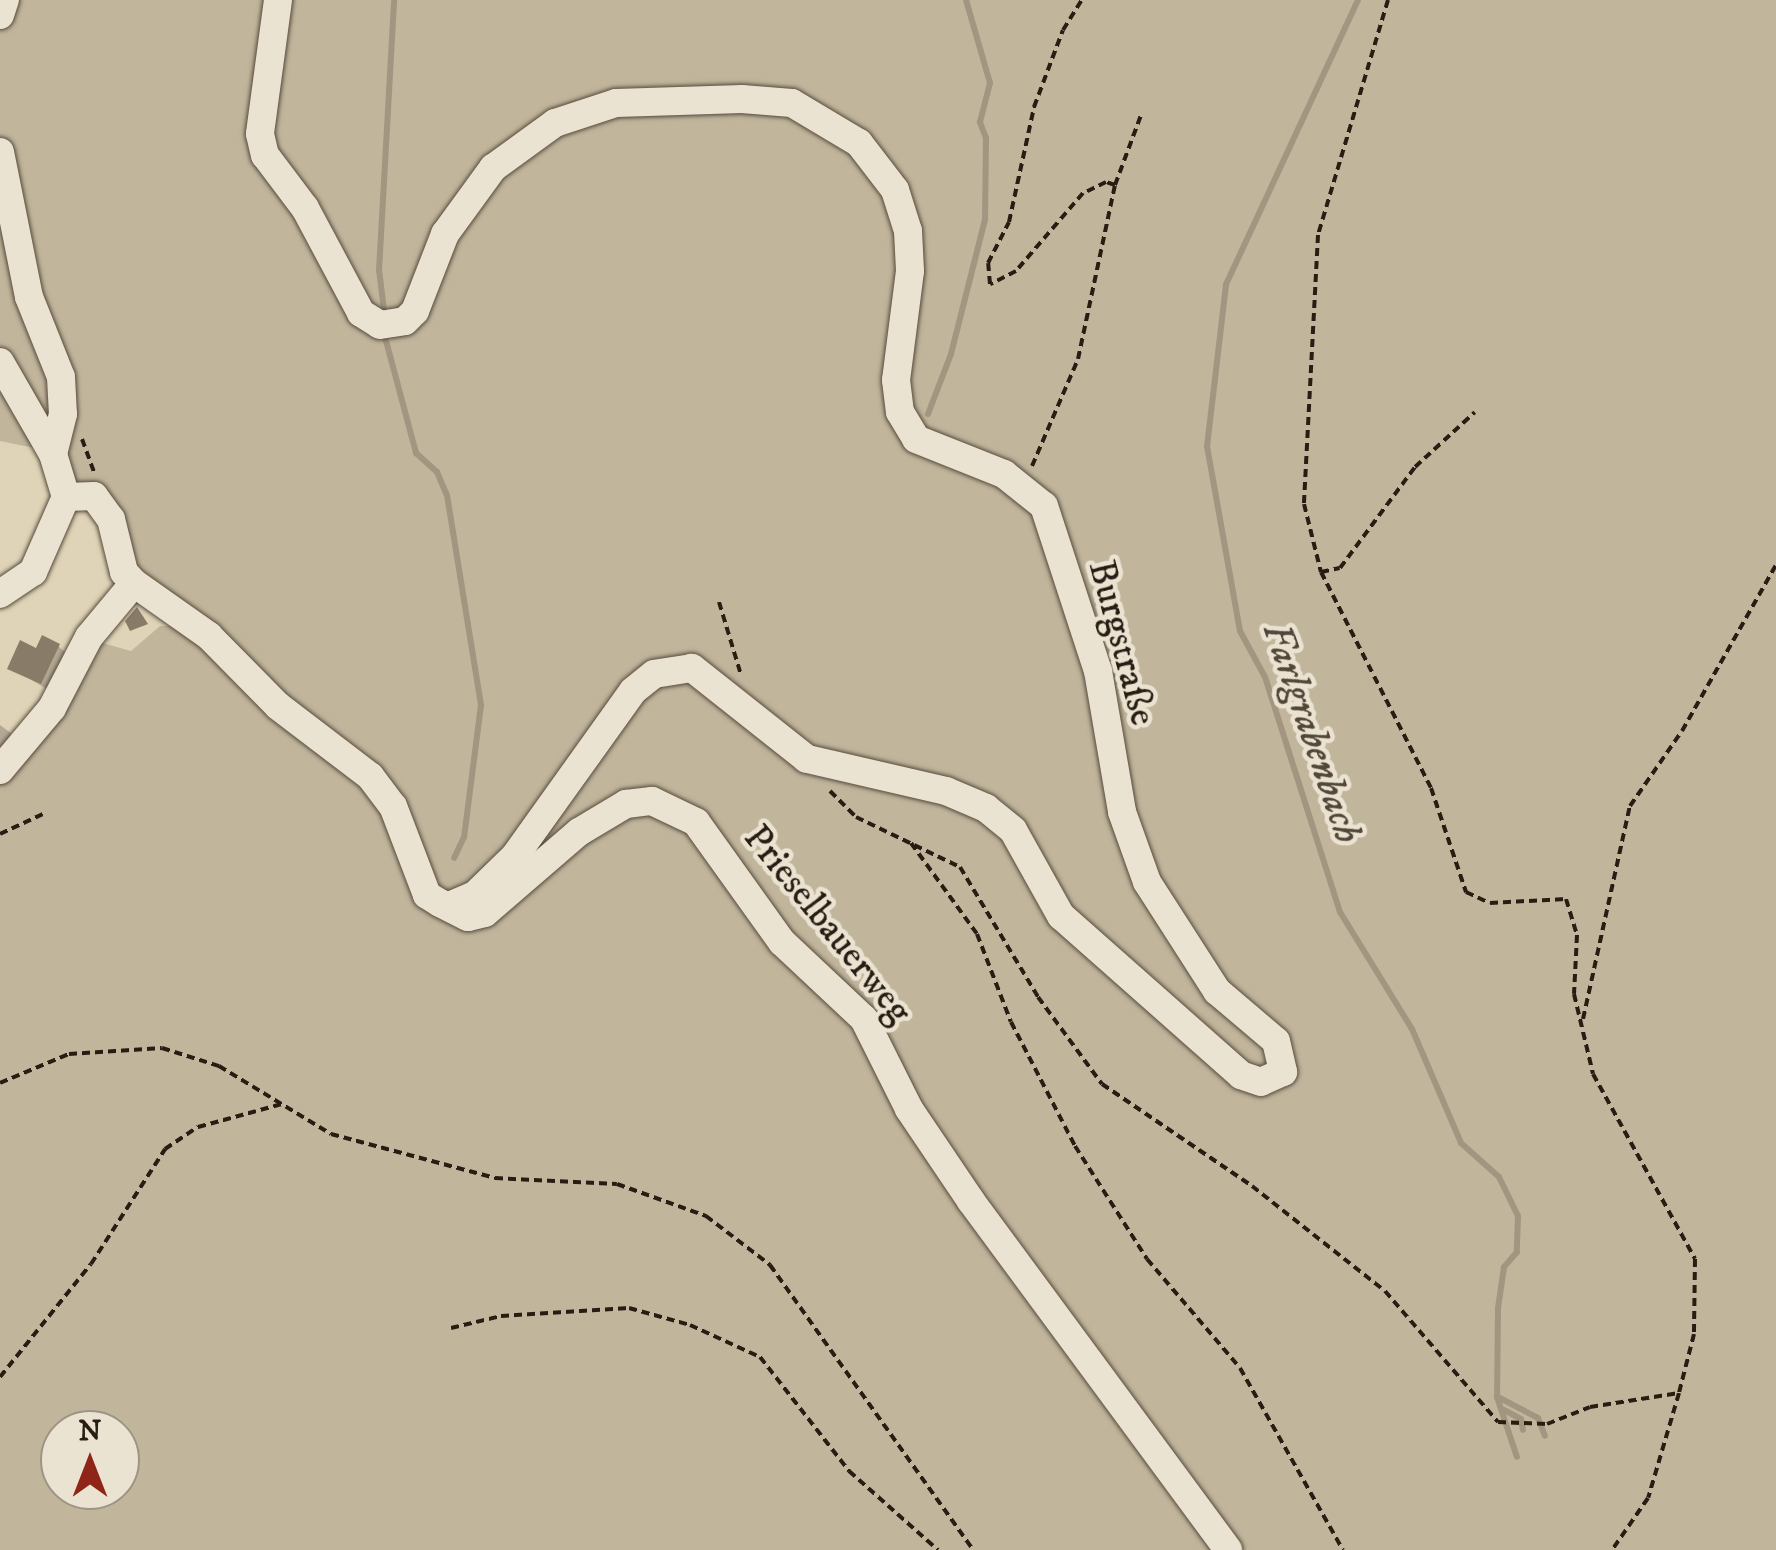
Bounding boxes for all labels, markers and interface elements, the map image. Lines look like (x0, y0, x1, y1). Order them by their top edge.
street label: Burgstraße (1077, 556, 1165, 730)
water label: Farlgrabenbach (1251, 616, 1371, 850)
street label: Prieselbauerweg (733, 816, 921, 1034)
north arrow (40, 1410, 140, 1510)
text: N (79, 1414, 101, 1449)

